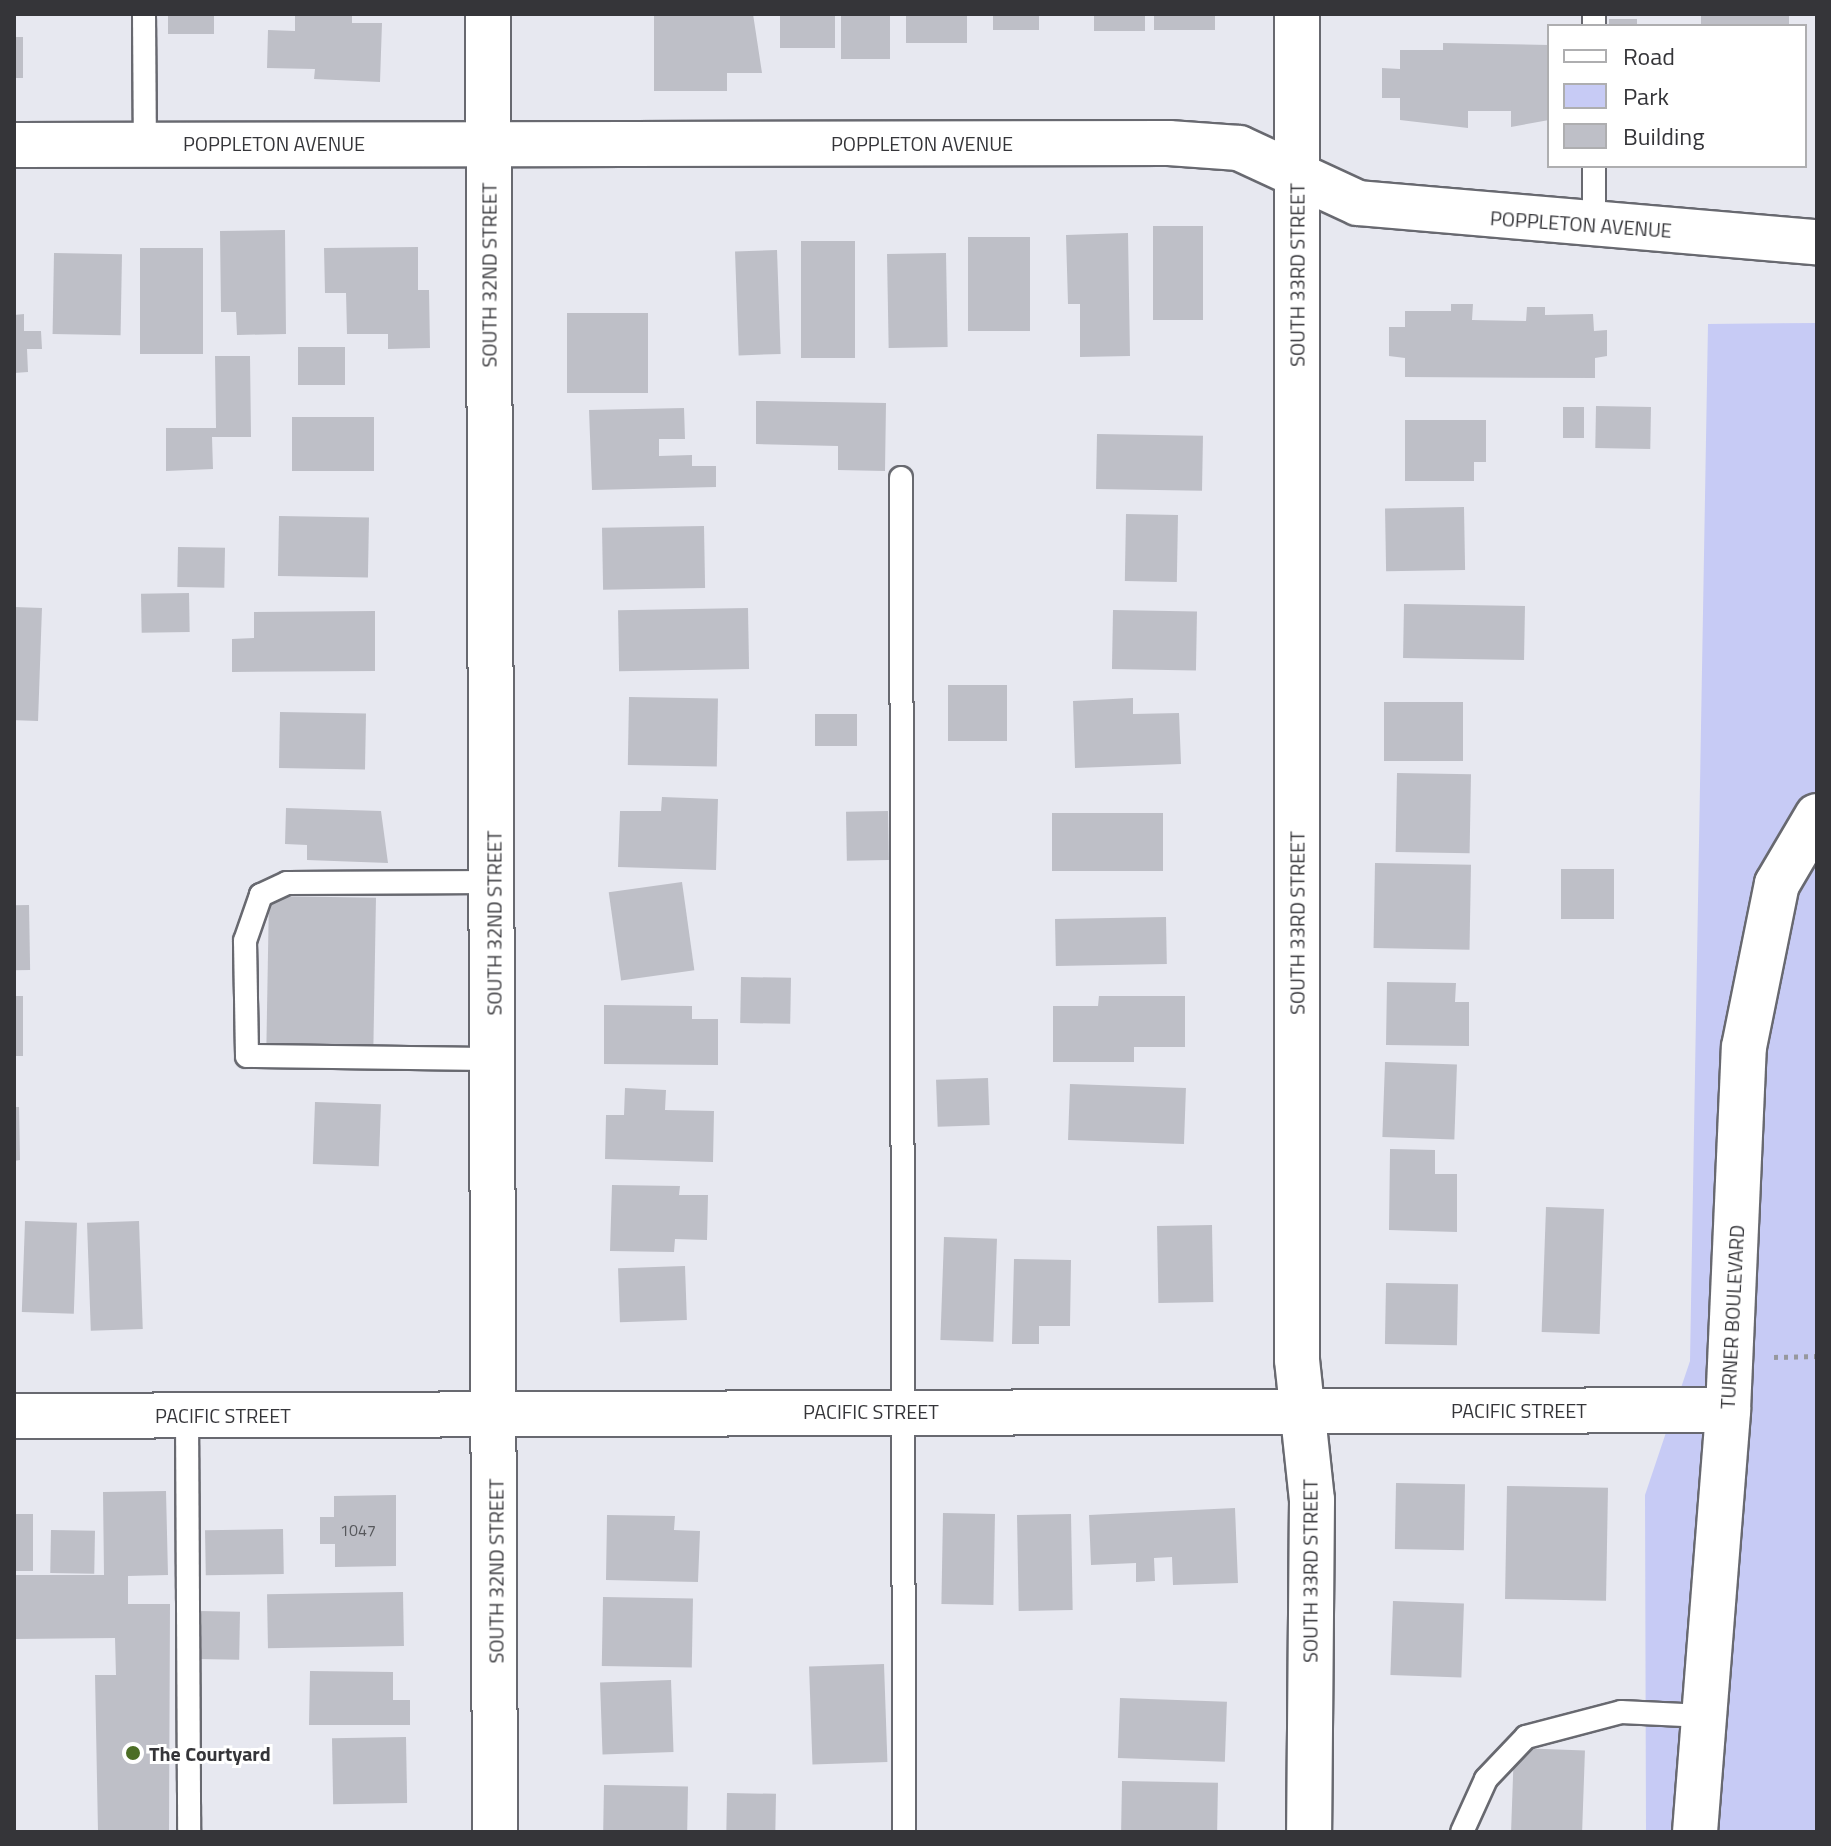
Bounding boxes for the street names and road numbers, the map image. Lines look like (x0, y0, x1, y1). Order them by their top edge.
street label: POPPLETON AVENUE (183, 131, 365, 155)
street label: POPPLETON AVENUE (831, 131, 1013, 155)
street label: SOUTH 32ND STREET (477, 183, 501, 367)
street label: SOUTH 33RD STREET (1285, 183, 1309, 367)
street label: POPPLETON AVENUE (1489, 206, 1673, 242)
street label: SOUTH 32ND STREET (482, 831, 506, 1015)
street label: SOUTH 33RD STREET (1285, 831, 1309, 1015)
street label: TURNER BOULEVARD (1715, 1224, 1749, 1410)
street label: PACIFIC STREET (1451, 1398, 1587, 1422)
street label: PACIFIC STREET (803, 1399, 939, 1423)
street label: PACIFIC STREET (155, 1403, 291, 1427)
street label: SOUTH 32ND STREET (484, 1479, 508, 1663)
street label: SOUTH 33RD STREET (1298, 1479, 1322, 1663)

